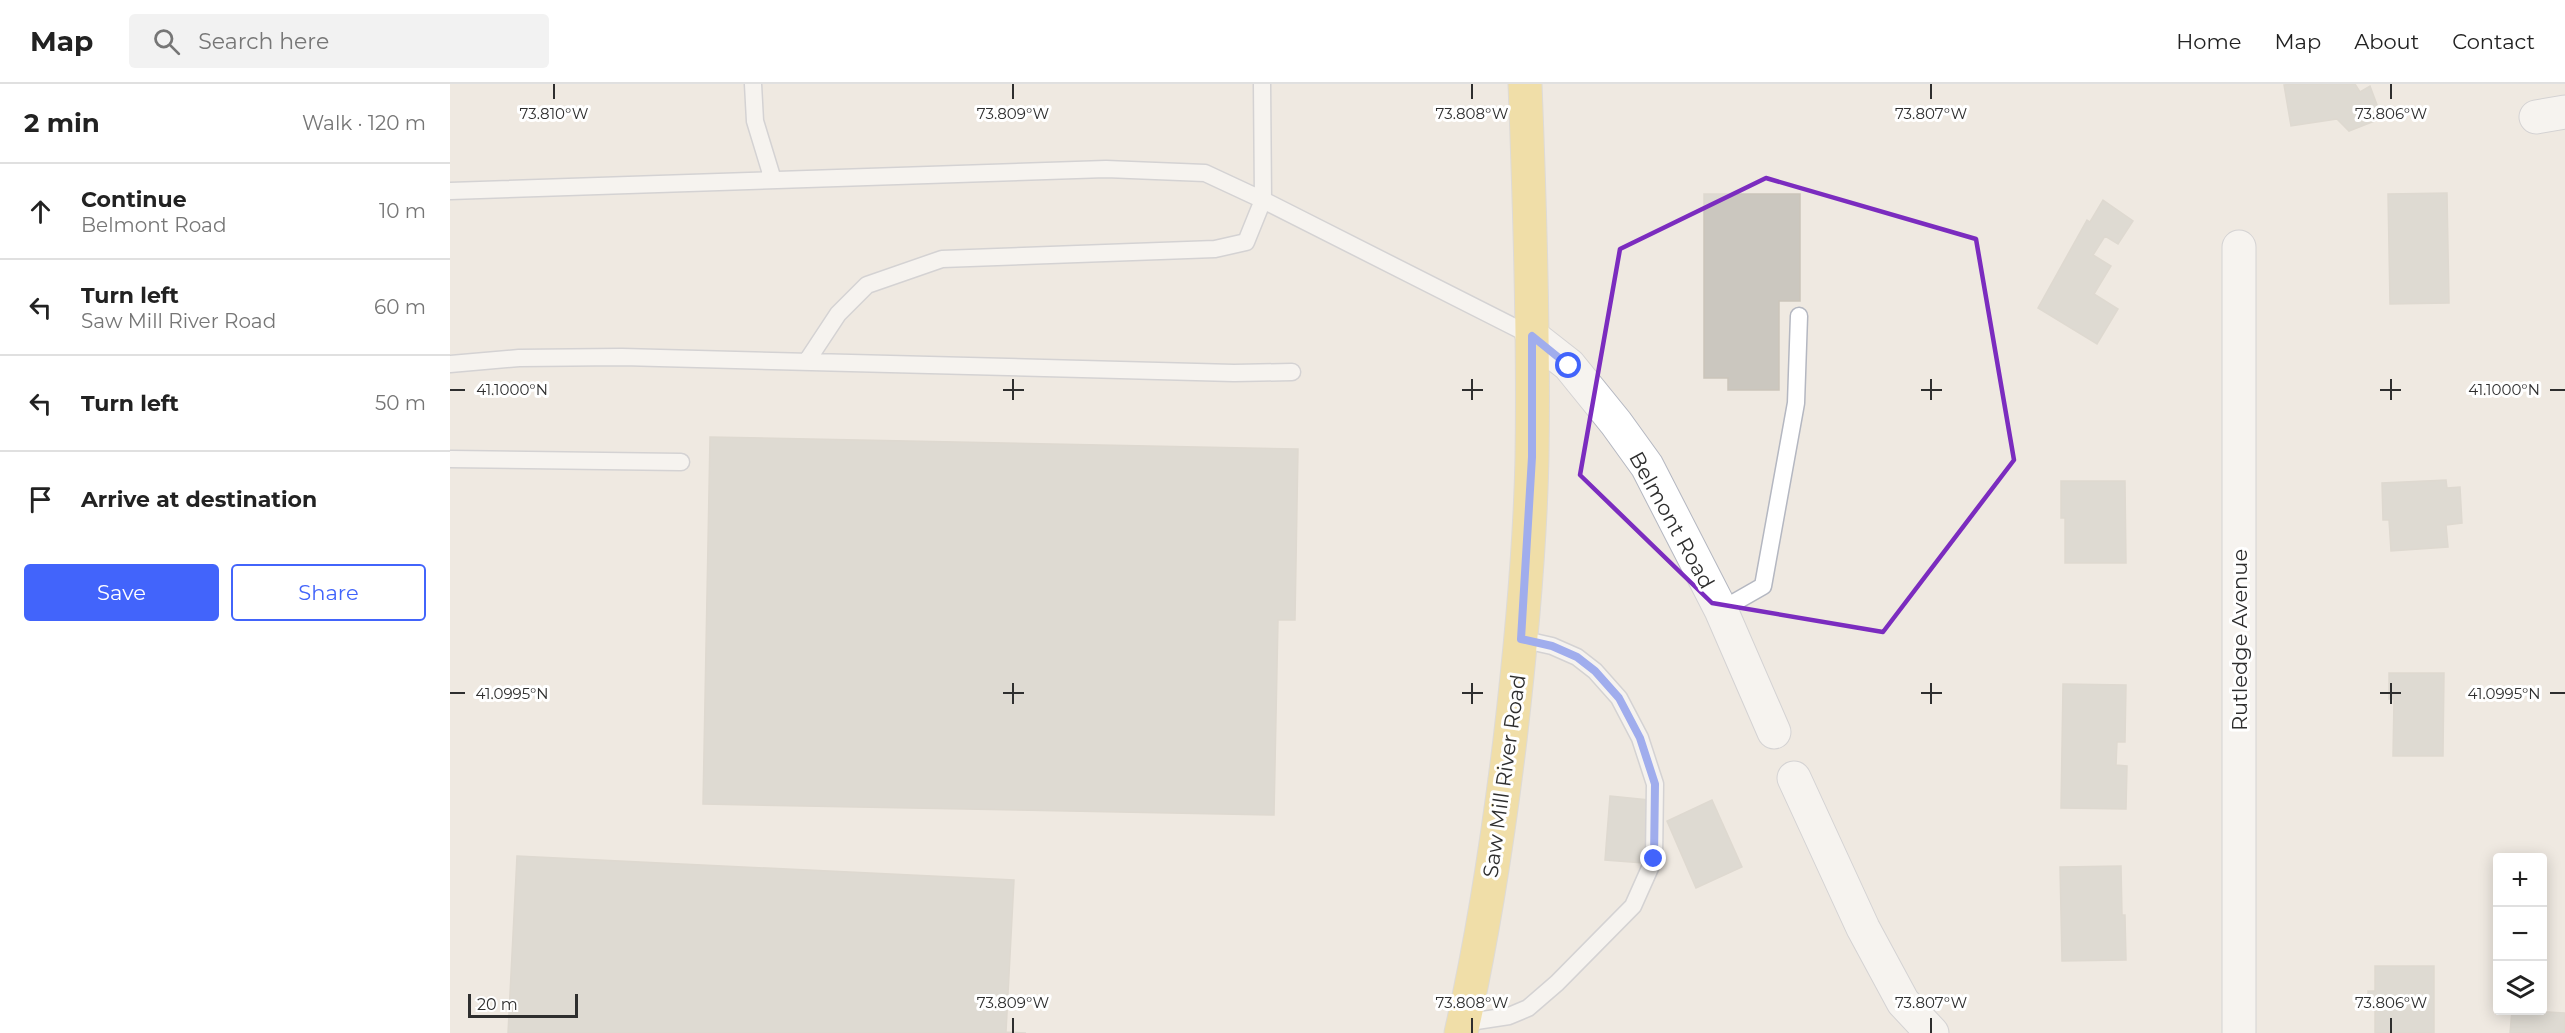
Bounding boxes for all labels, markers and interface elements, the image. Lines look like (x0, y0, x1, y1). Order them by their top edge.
search box (129, 14, 549, 68)
text: Map (30, 24, 93, 58)
icon: search (150, 25, 183, 58)
text: Search here (198, 28, 329, 55)
text: Home (2176, 29, 2241, 54)
text: Map (2274, 29, 2321, 54)
text: About (2354, 29, 2419, 54)
text: Contact (2452, 29, 2535, 54)
text: 73.810°W (520, 104, 589, 123)
text: 73.809°W (977, 104, 1050, 123)
text: 73.808°W (1436, 104, 1509, 123)
text: 73.807°W (1895, 104, 1967, 123)
text: 73.806°W (2355, 104, 2427, 123)
text: 2 min (24, 107, 100, 139)
text: Walk · 120 m (302, 111, 426, 135)
text: Continue (81, 186, 187, 213)
icon: ahead (24, 195, 57, 228)
text: 10 m (379, 199, 426, 223)
text: Belmont Road (81, 213, 226, 237)
text: Turn left (81, 282, 179, 309)
icon: left (24, 291, 57, 324)
text: 60 m (374, 295, 426, 319)
text: Saw Mill River Road (81, 309, 276, 333)
route start (1555, 352, 1581, 378)
text: 41.1000°N (476, 380, 548, 399)
text: 41.1000°N (2468, 380, 2540, 399)
icon: left (24, 387, 57, 420)
text: Turn left (81, 390, 179, 417)
text: 50 m (375, 391, 426, 415)
street label: Belmont Road (1624, 447, 1720, 593)
icon: arrive (24, 483, 57, 516)
text: Arrive at destination (81, 486, 317, 513)
street label: Rutledge Avenue (2227, 549, 2252, 731)
button: Save (24, 564, 219, 621)
button: Share (231, 564, 426, 621)
street label: Saw Mill River Road (1477, 673, 1531, 879)
text: 41.0995°N (476, 684, 548, 703)
text: 41.0995°N (2468, 684, 2540, 703)
route end (1640, 845, 1666, 871)
map controls (2493, 853, 2547, 1015)
button: + (2493, 853, 2547, 907)
button: − (2493, 907, 2547, 961)
button: layers (2493, 961, 2547, 1015)
scale bar (468, 991, 578, 1018)
text: 73.809°W (977, 993, 1050, 1012)
text: 73.808°W (1436, 993, 1509, 1012)
text: 73.807°W (1895, 993, 1967, 1012)
text: 73.806°W (2355, 993, 2427, 1012)
text: 20 m (477, 995, 518, 1014)

